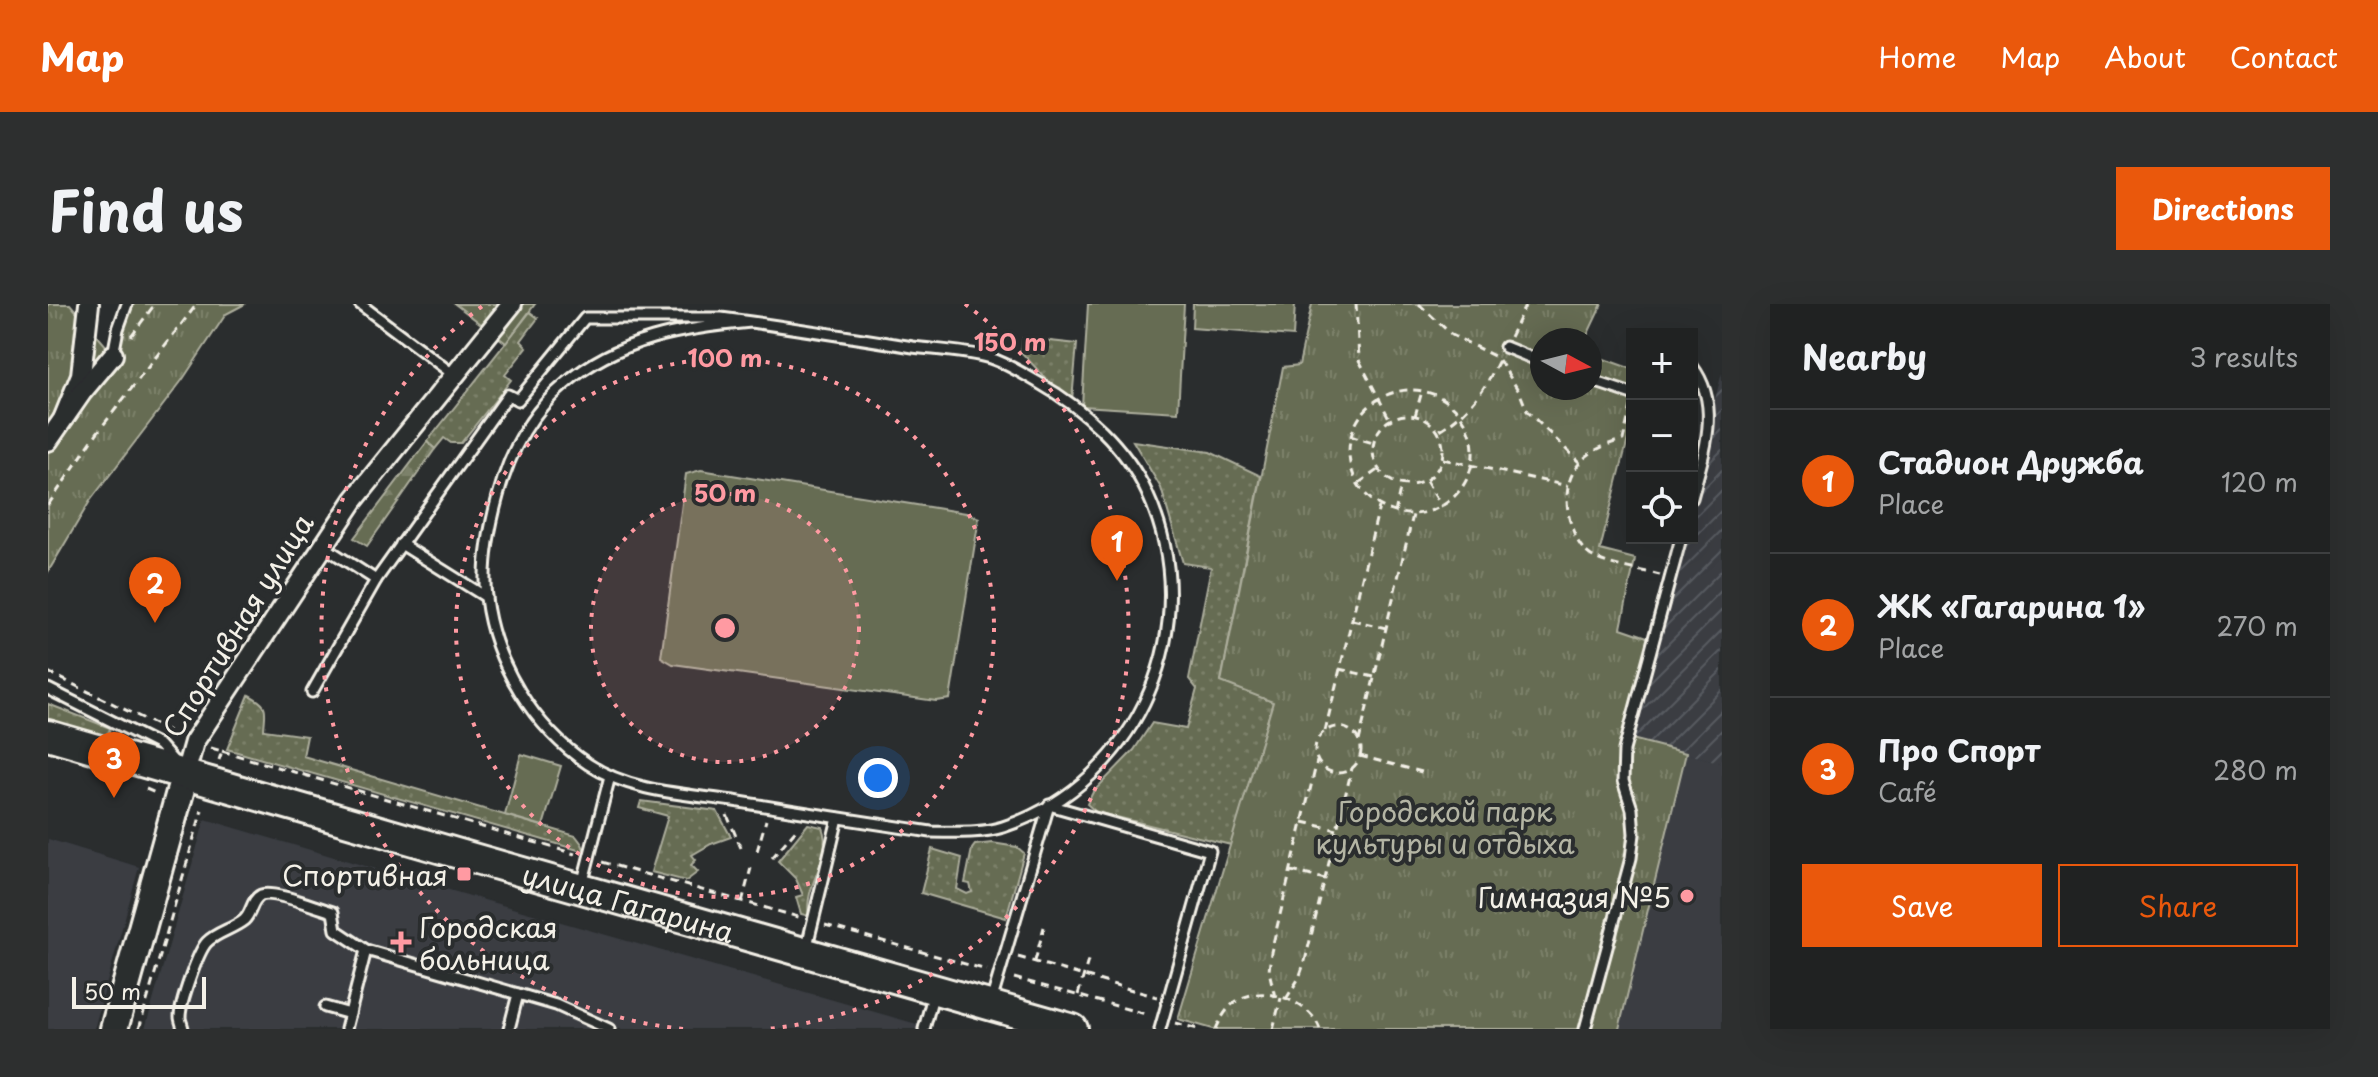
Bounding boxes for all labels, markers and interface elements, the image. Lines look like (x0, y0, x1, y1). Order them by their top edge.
text: Map (40, 28, 124, 85)
text: Home (1878, 35, 1956, 78)
text: Map (2000, 35, 2060, 78)
text: About (2104, 35, 2186, 78)
text: Contact (2230, 35, 2338, 78)
text: Find us (48, 166, 244, 251)
button: Directions (2116, 167, 2330, 250)
text: 150 m (974, 323, 1046, 359)
north arrow (1530, 328, 1602, 400)
map controls (1626, 328, 1698, 544)
button: + (1626, 328, 1698, 400)
text: Nearby (1802, 330, 1927, 382)
text: 3 results (2190, 337, 2298, 376)
text: 100 m (688, 339, 762, 375)
button: − (1626, 400, 1698, 472)
text: Стадион Дружба (1878, 439, 2144, 484)
text: 1 (1822, 462, 1834, 501)
text: 120 m (2221, 462, 2298, 501)
button: locate (1626, 472, 1698, 544)
text: 50 m (694, 474, 756, 510)
text: Place (1878, 484, 1944, 523)
street label: Спортивная улица (151, 504, 324, 745)
pin: 1 (1091, 515, 1143, 581)
pin: 2 (129, 557, 181, 623)
text: ЖК «Гагарина 1» (1878, 583, 2145, 628)
text: 2 (1819, 606, 1837, 645)
text: 270 m (2217, 606, 2298, 645)
centre of rings (711, 614, 739, 642)
text: Place (1878, 628, 1944, 667)
text: Про Спорт (1878, 727, 2040, 772)
pin: 3 (88, 732, 140, 798)
text: 3 (1819, 750, 1837, 789)
text: 280 m (2213, 750, 2298, 789)
your location (858, 758, 898, 798)
text: Café (1878, 772, 1937, 811)
park label: Городской парк культуры и отдыха (1315, 789, 1575, 864)
street label: улица Гагарина (517, 852, 740, 953)
place label: Спортивная (282, 853, 448, 896)
button: Save (1802, 864, 2042, 947)
button: Share (2058, 864, 2298, 947)
marker: Спортивная (455, 865, 473, 883)
place label: Гимназия №5 (1477, 875, 1671, 918)
marker: Гимназия №5 (1678, 887, 1696, 905)
place label: Городская больница (419, 905, 558, 980)
marker: Городская больница (390, 931, 412, 953)
scale bar (72, 973, 206, 1009)
text: 50 m (84, 974, 141, 1007)

